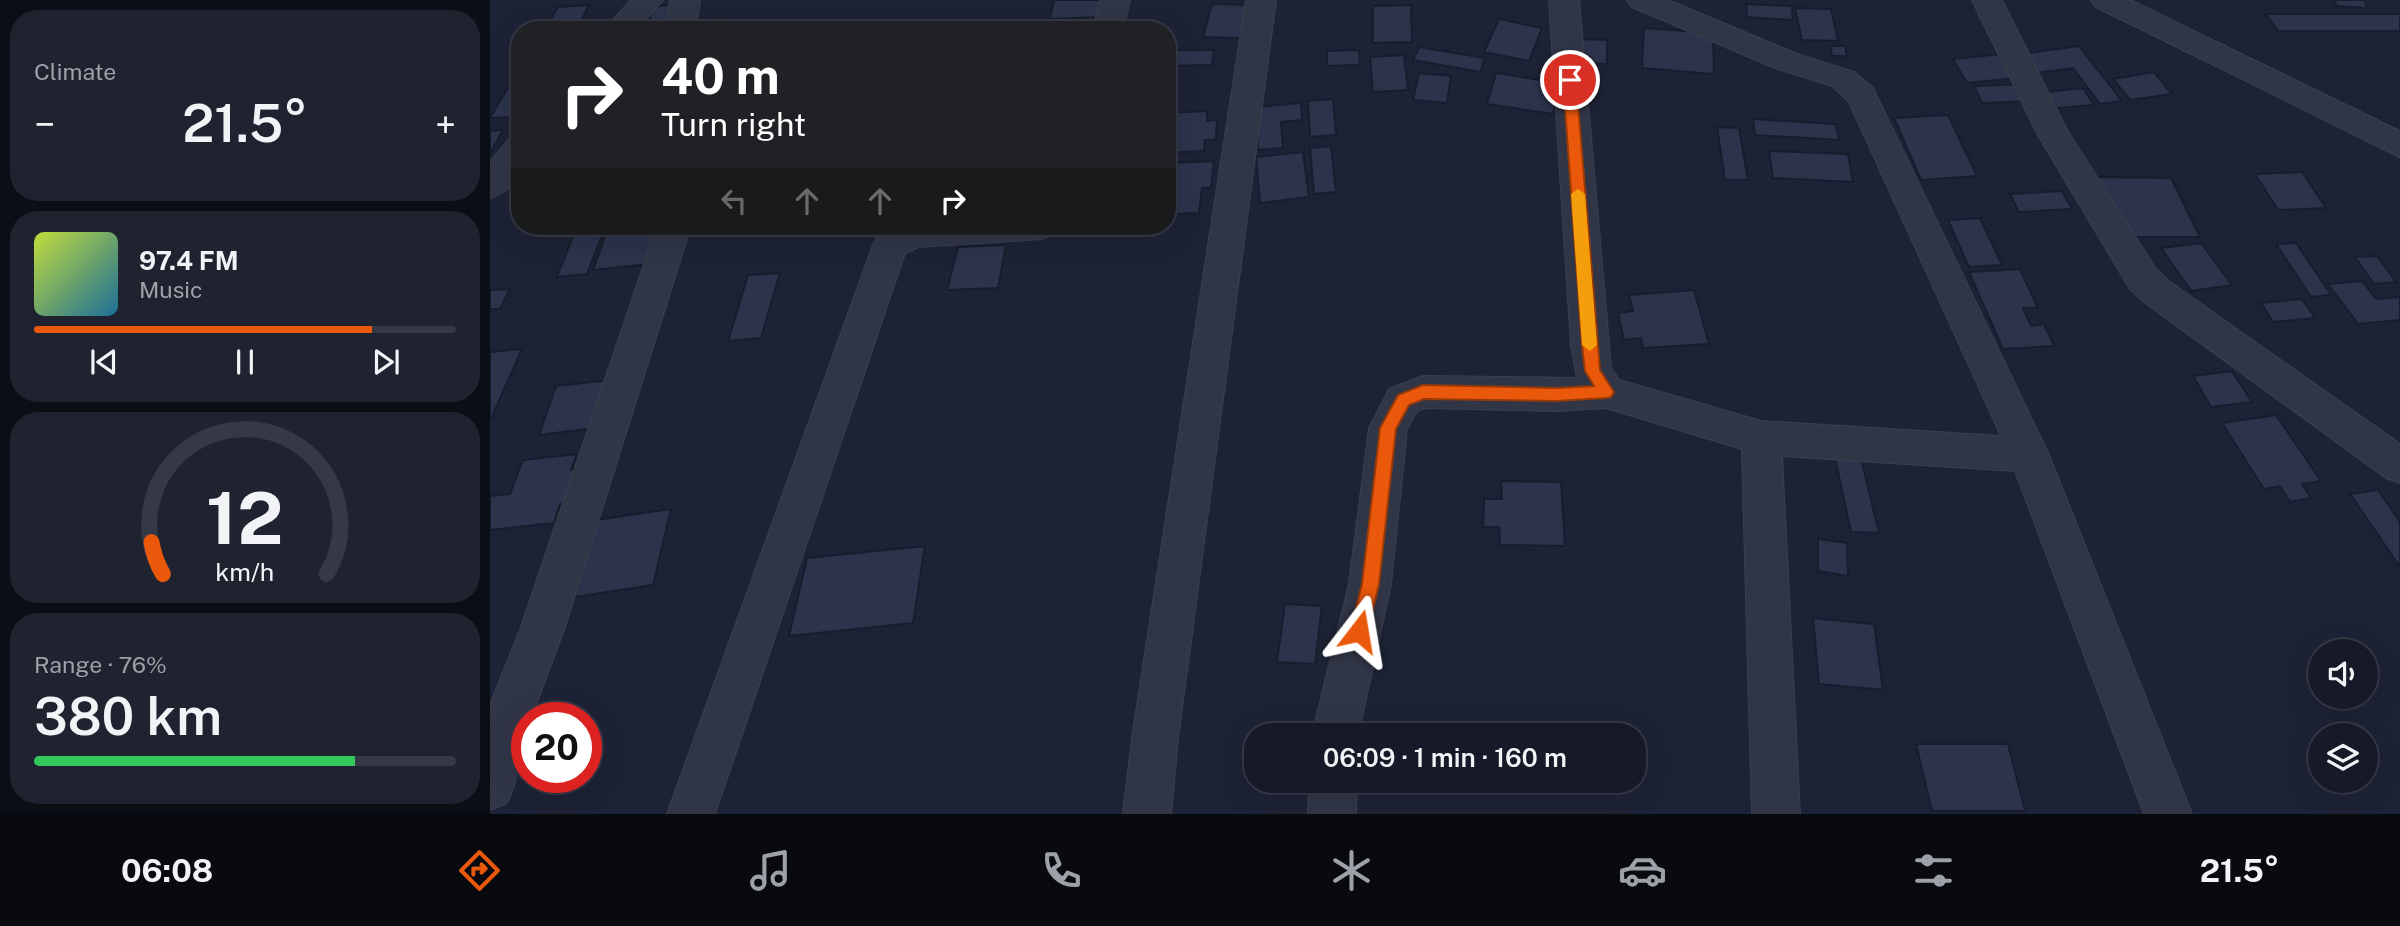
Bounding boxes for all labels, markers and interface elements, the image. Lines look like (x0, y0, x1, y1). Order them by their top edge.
text: 40 m (661, 47, 780, 105)
icon: right (546, 49, 637, 140)
pin (1540, 50, 1600, 110)
text: Climate (34, 58, 116, 85)
icon: arrive (1551, 61, 1589, 99)
text: 21.5° (182, 93, 308, 154)
text: − (34, 102, 55, 147)
text: + (435, 102, 456, 147)
text: Turn right (661, 106, 806, 143)
icon: left (715, 182, 753, 220)
icon: ahead (788, 182, 826, 220)
icon: ahead (861, 182, 899, 220)
icon: right (934, 182, 972, 220)
text: 97.4 FM (139, 245, 239, 276)
text: Music (139, 276, 203, 303)
icon: previous (85, 343, 123, 381)
icon: pause (226, 343, 264, 381)
icon: next (367, 343, 405, 381)
text: 12 (206, 475, 284, 560)
text: km/h (216, 556, 274, 586)
position arrow (1322, 594, 1396, 668)
map controls (2308, 639, 2378, 793)
button: sound (2308, 639, 2378, 709)
text: Range · 76% (34, 651, 167, 678)
text: 380 km (34, 686, 222, 747)
speed limit sign: 20 (511, 702, 602, 793)
button: layers (2308, 723, 2378, 793)
text: 06:09 · 1 min · 160 m (1323, 742, 1567, 773)
icon: directions (455, 846, 504, 895)
icon: music (746, 846, 795, 895)
icon: phone (1037, 846, 1086, 895)
icon: climate (1327, 846, 1376, 895)
icon: car (1618, 846, 1667, 895)
icon: filters (1909, 846, 1958, 895)
text: 06:08 (121, 852, 213, 889)
text: 21.5° (2200, 852, 2279, 889)

